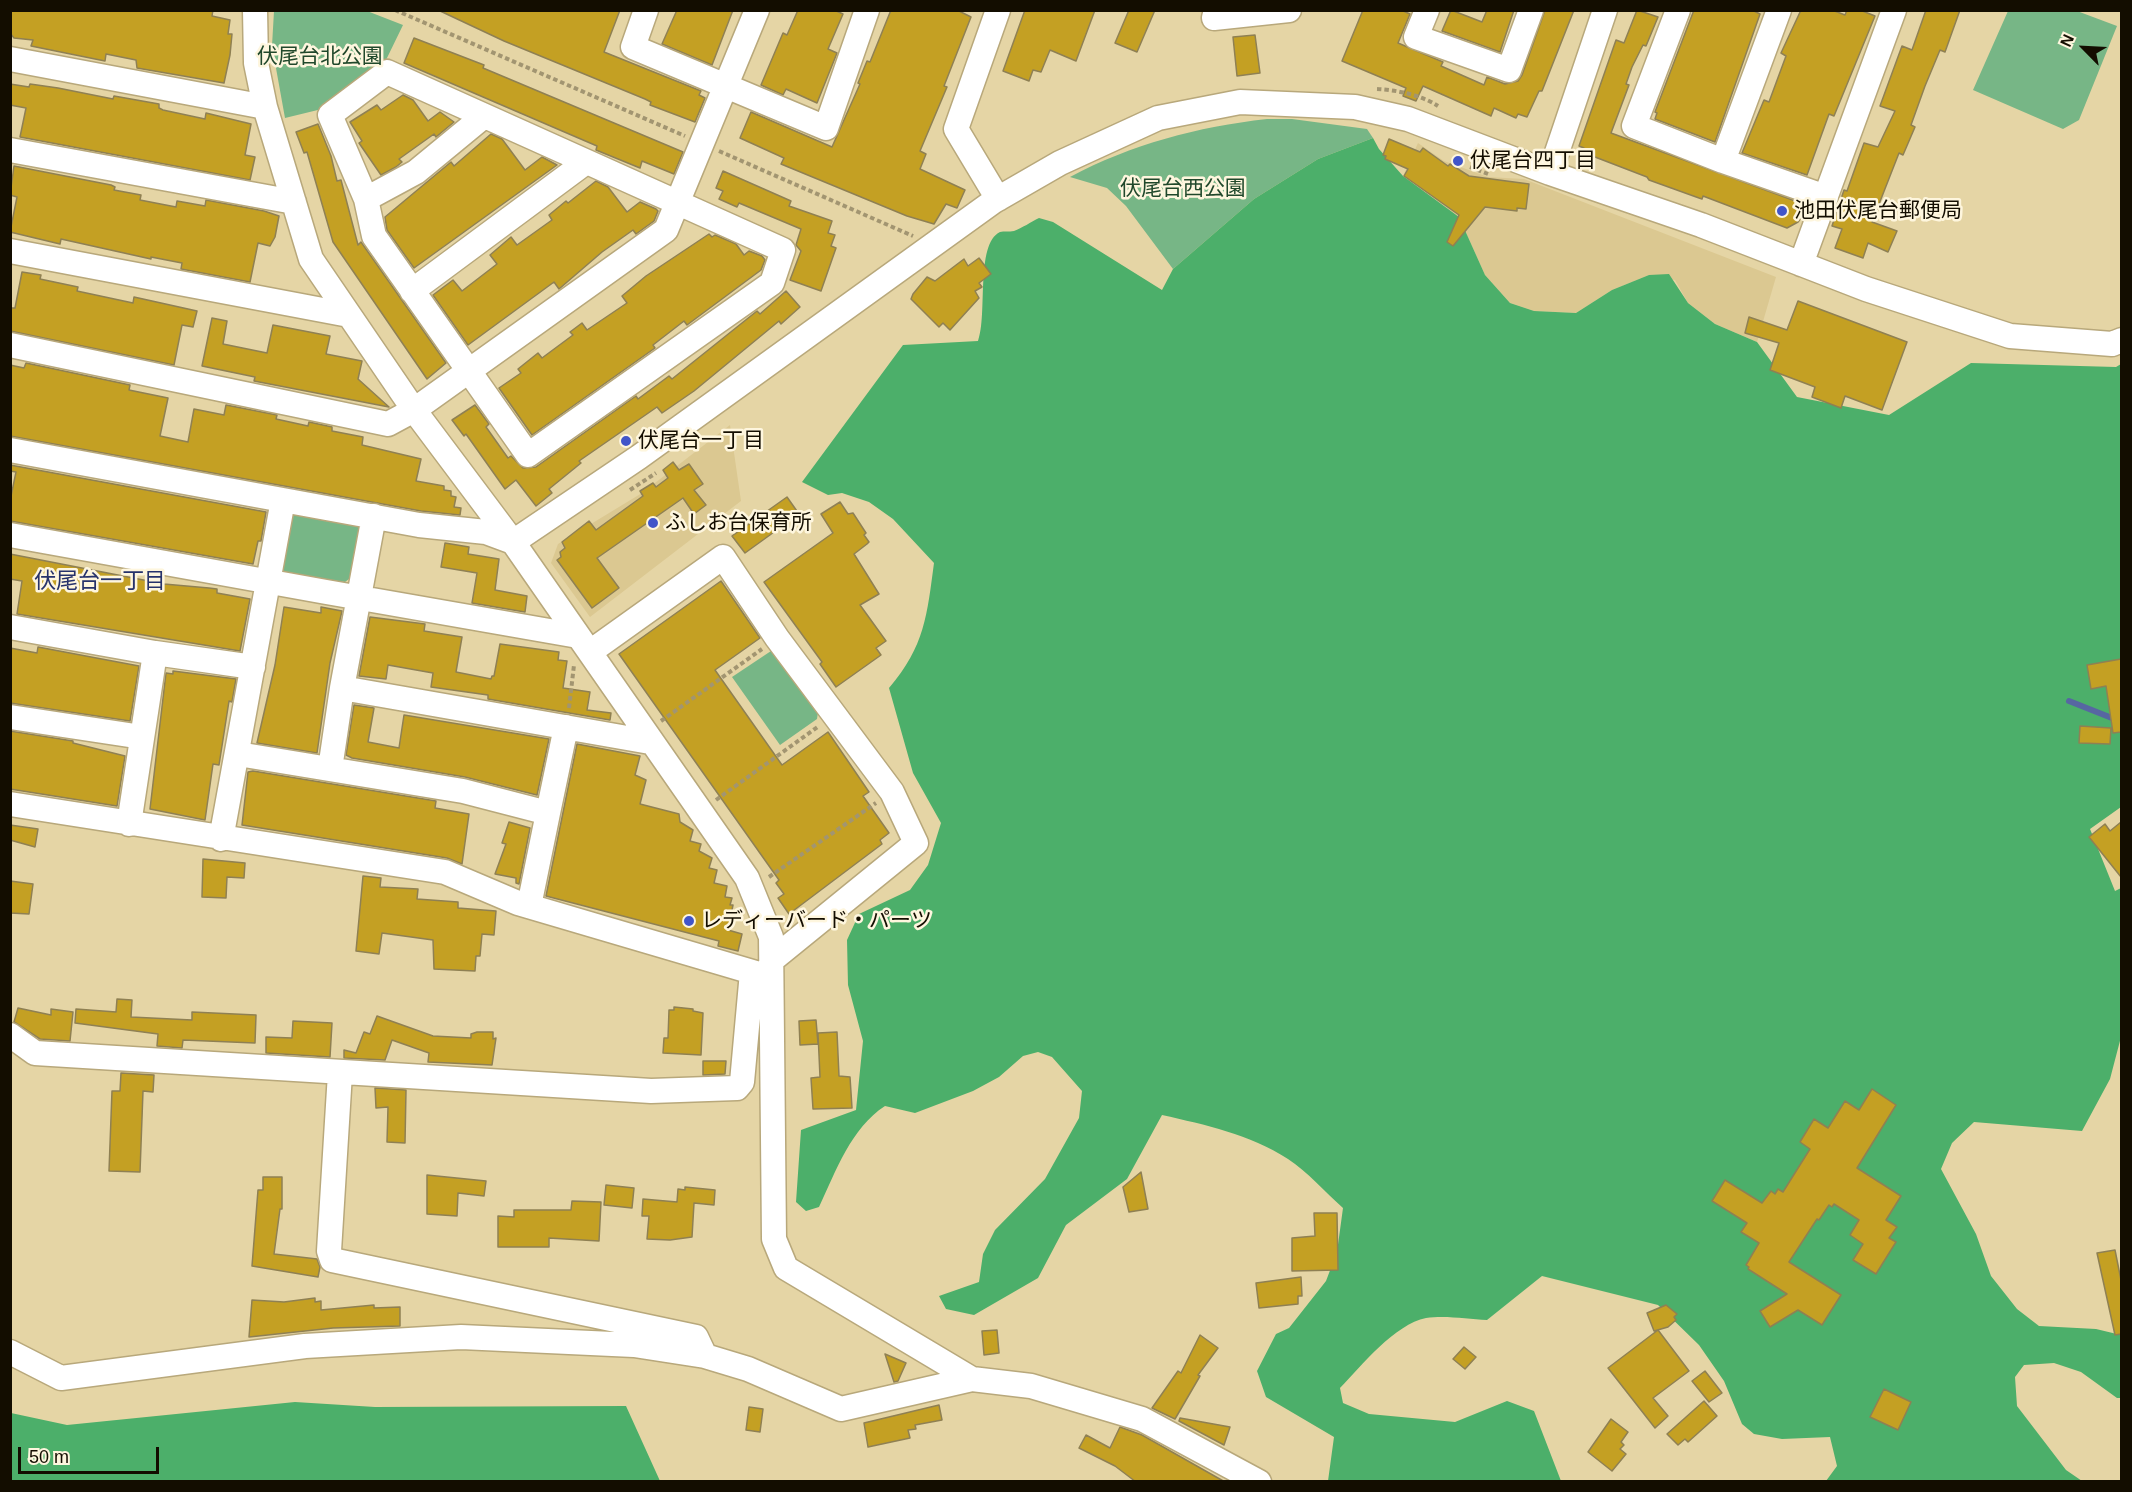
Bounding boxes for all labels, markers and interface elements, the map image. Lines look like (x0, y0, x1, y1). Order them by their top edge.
north arrow (2054, 18, 2114, 78)
text: N (2057, 32, 2077, 49)
park label: 伏尾台北公園 (257, 44, 383, 70)
place label: 伏尾台四丁目 (1470, 148, 1596, 174)
marker: 伏尾台四丁目 (1451, 154, 1465, 168)
park label: 伏尾台⻄公園 (1120, 176, 1246, 202)
place label: 池田伏尾台郵便局 (1794, 198, 1962, 224)
marker: 池田伏尾台郵便局 (1775, 204, 1789, 218)
place label: 伏尾台一丁目 (638, 428, 764, 454)
marker: 伏尾台一丁目 (619, 434, 633, 448)
place label: ふしお台保育所 (665, 510, 812, 536)
marker: ふしお台保育所 (646, 516, 660, 530)
district label: 伏尾台一丁目 (34, 569, 166, 595)
place label: レディーバード・パーツ (701, 908, 932, 934)
marker: レディーバード・パーツ (682, 914, 696, 928)
scale bar (21, 1435, 162, 1473)
text: 50 m (29, 1447, 69, 1467)

